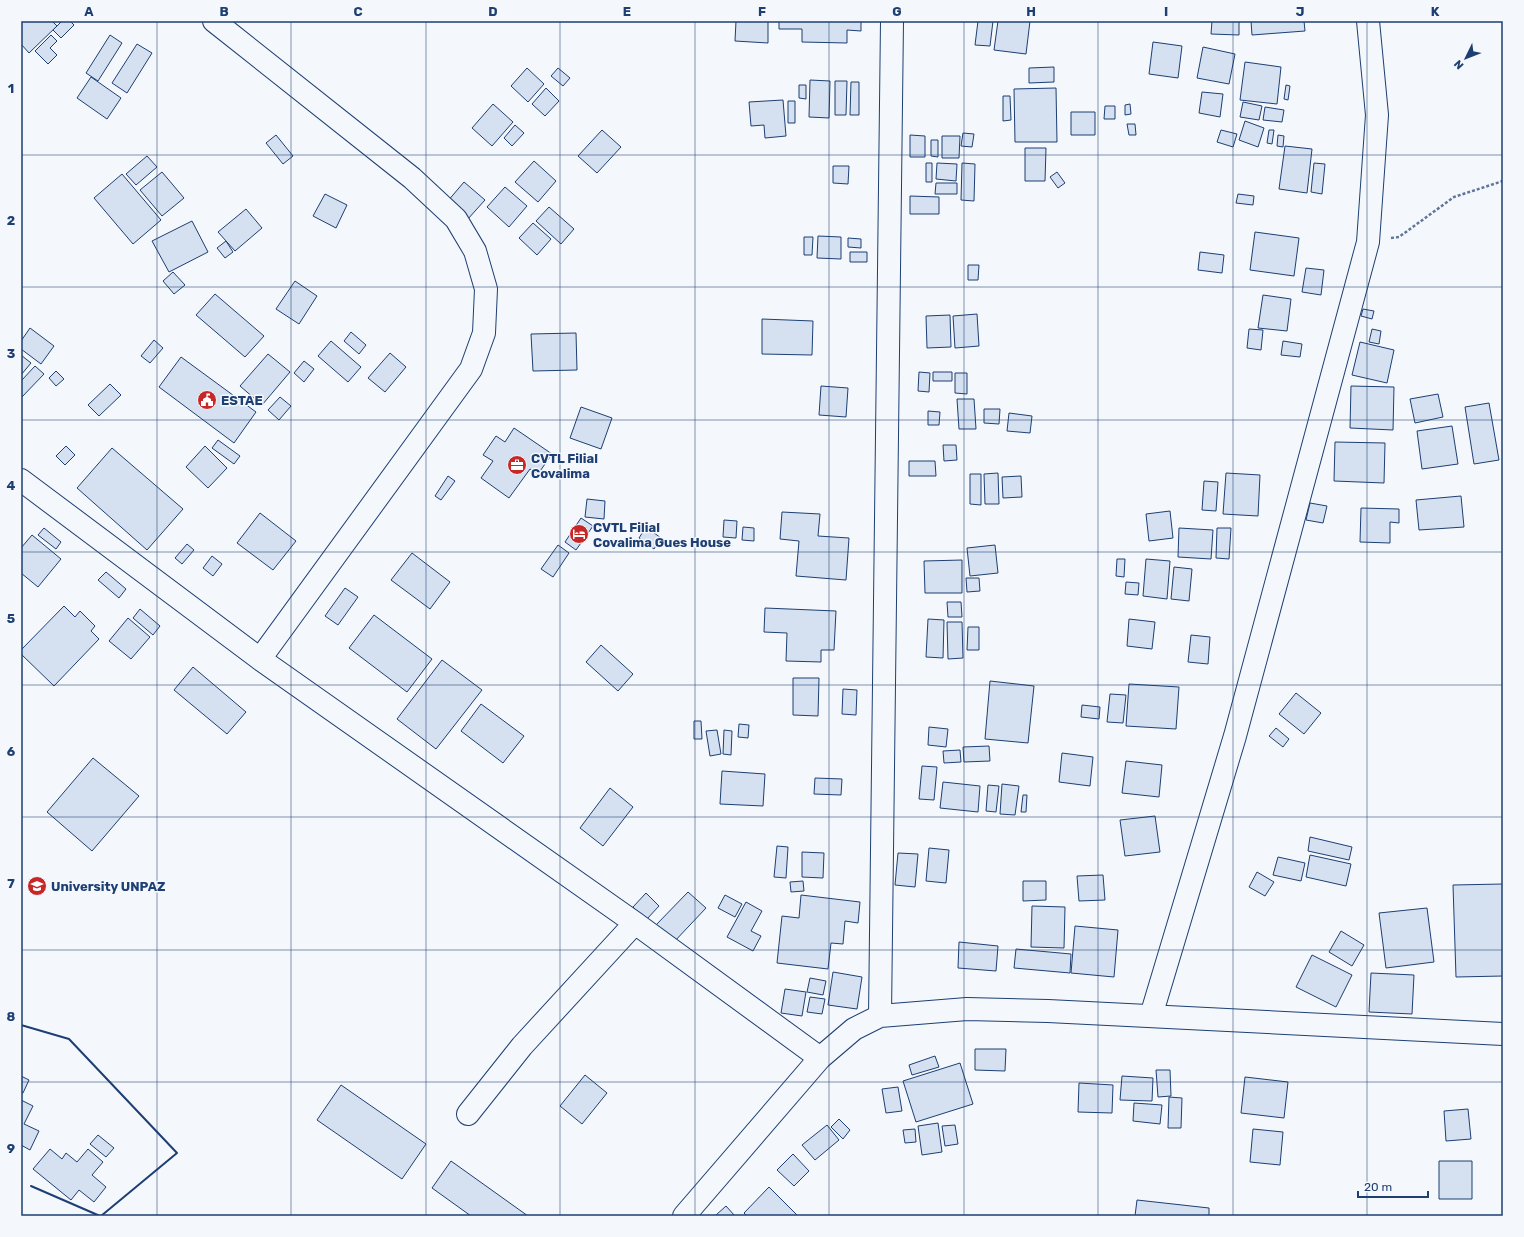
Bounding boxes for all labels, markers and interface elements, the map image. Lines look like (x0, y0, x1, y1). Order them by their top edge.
text: A (84, 4, 94, 19)
text: B (219, 4, 229, 19)
text: C (353, 4, 363, 19)
text: D (488, 4, 498, 19)
text: E (623, 4, 631, 19)
text: F (758, 4, 766, 19)
text: G (892, 4, 902, 19)
text: H (1026, 4, 1036, 19)
text: I (1164, 4, 1168, 19)
text: J (1296, 4, 1304, 19)
text: K (1431, 4, 1440, 19)
north arrow (1446, 38, 1486, 78)
text: N (1452, 57, 1467, 72)
text: 1 (8, 81, 14, 96)
text: 2 (7, 213, 15, 228)
text: 3 (7, 346, 16, 361)
public building icon: ESTAE (196, 389, 218, 411)
place label: ESTAE (221, 393, 263, 408)
place label: CVTL Filial Covalima (531, 451, 598, 481)
office icon: CVTL Filial Covalima (506, 454, 528, 476)
text: 4 (7, 478, 16, 493)
place label: CVTL Filial Covalima Gues House (593, 520, 731, 550)
hotel icon: CVTL Filial Covalima Gues House (568, 523, 590, 545)
text: 5 (7, 611, 15, 626)
text: 6 (7, 744, 16, 759)
school or university icon: University UNPAZ (26, 875, 48, 897)
text: 7 (7, 876, 15, 891)
place label: University UNPAZ (51, 879, 165, 894)
text: 8 (7, 1009, 16, 1024)
text: 9 (7, 1141, 15, 1156)
scale bar (1358, 1173, 1428, 1199)
text: 20 m (1364, 1180, 1392, 1194)

